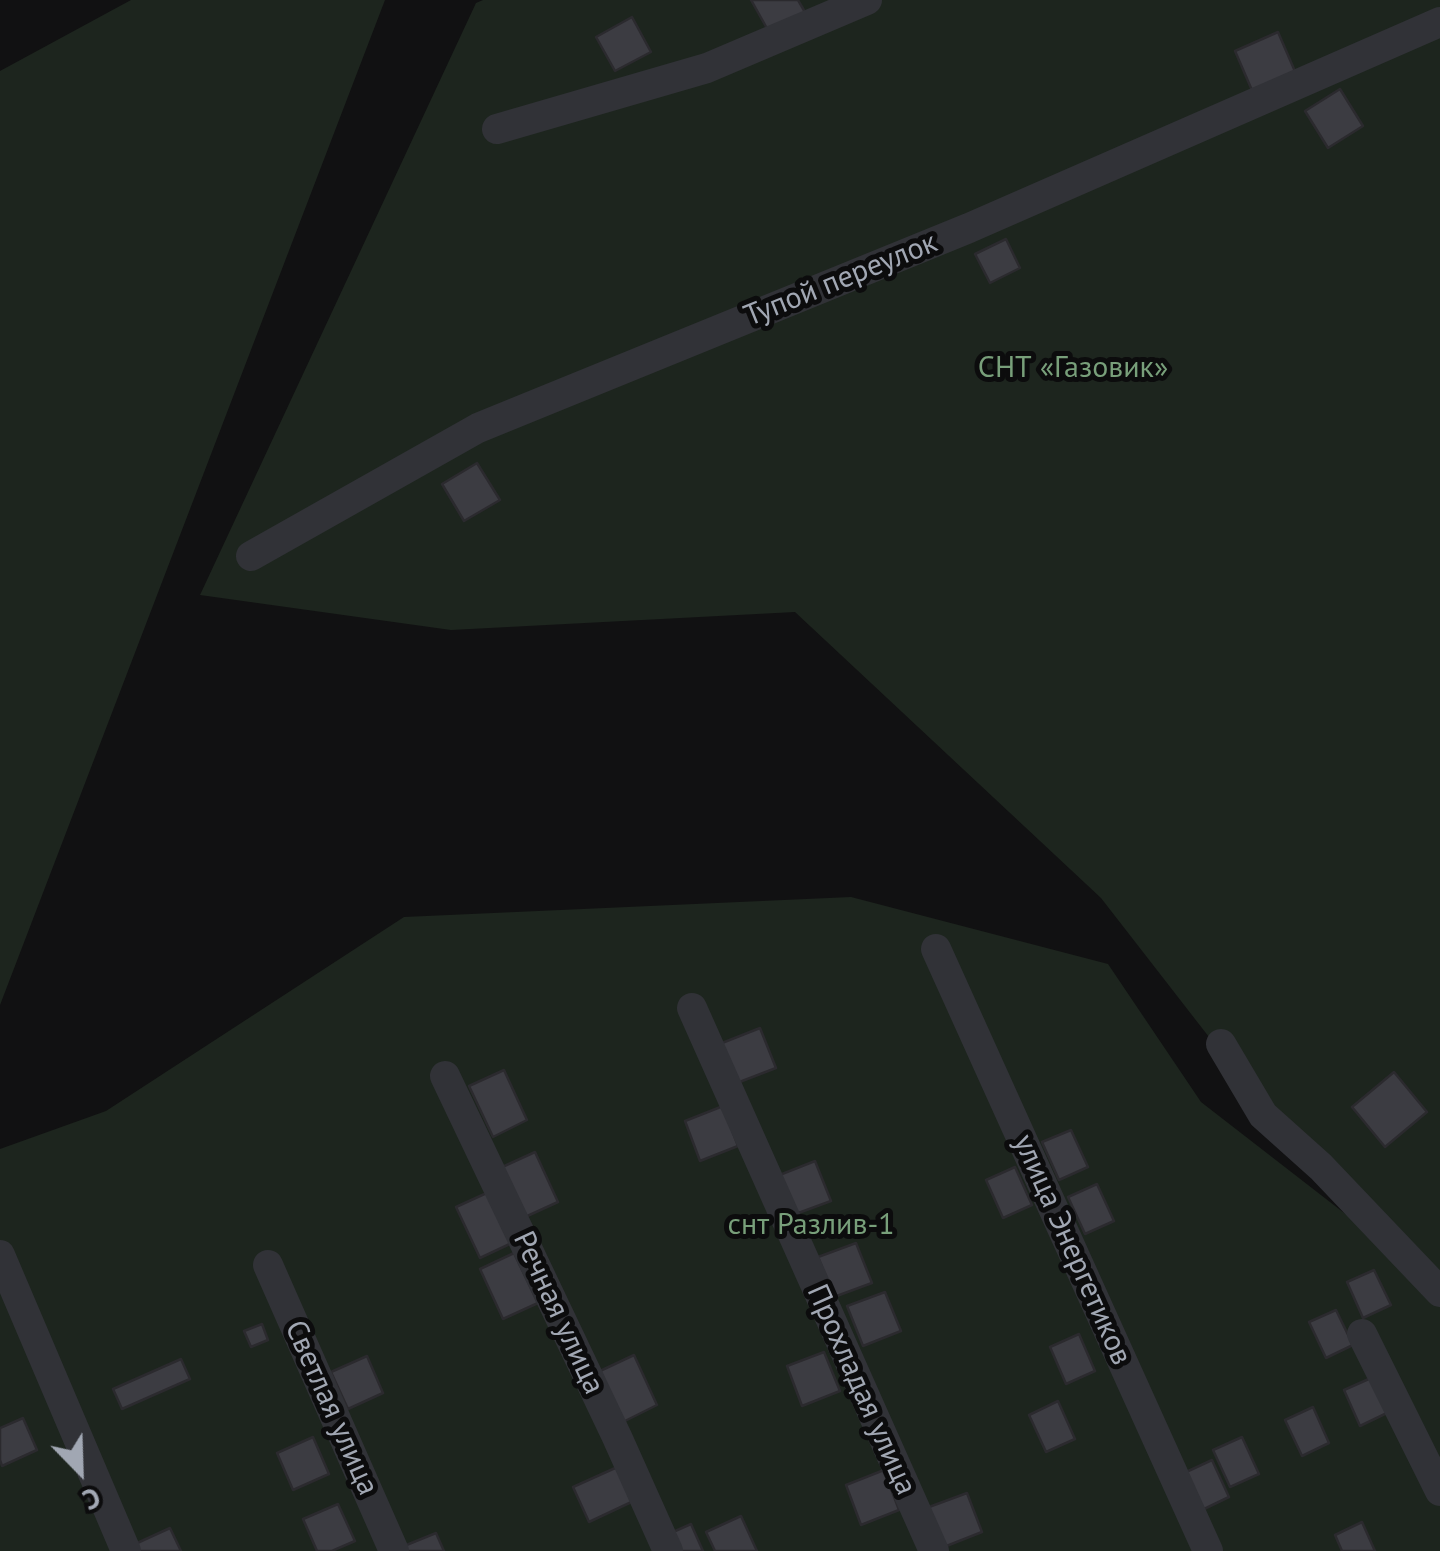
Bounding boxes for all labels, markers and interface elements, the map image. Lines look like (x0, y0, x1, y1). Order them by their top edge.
street label: Тупой переулок (739, 225, 943, 335)
park label: СНТ «Газовик» (978, 350, 1168, 386)
street label: улица Энергетиков (1005, 1129, 1139, 1371)
park label: снт Разлив-1 (727, 1207, 895, 1243)
street label: Речная улица (505, 1226, 611, 1400)
street label: Прохладая улица (799, 1279, 923, 1501)
street label: Светлая улица (276, 1315, 386, 1501)
north arrow (30, 1421, 130, 1521)
text: С (77, 1479, 106, 1519)

